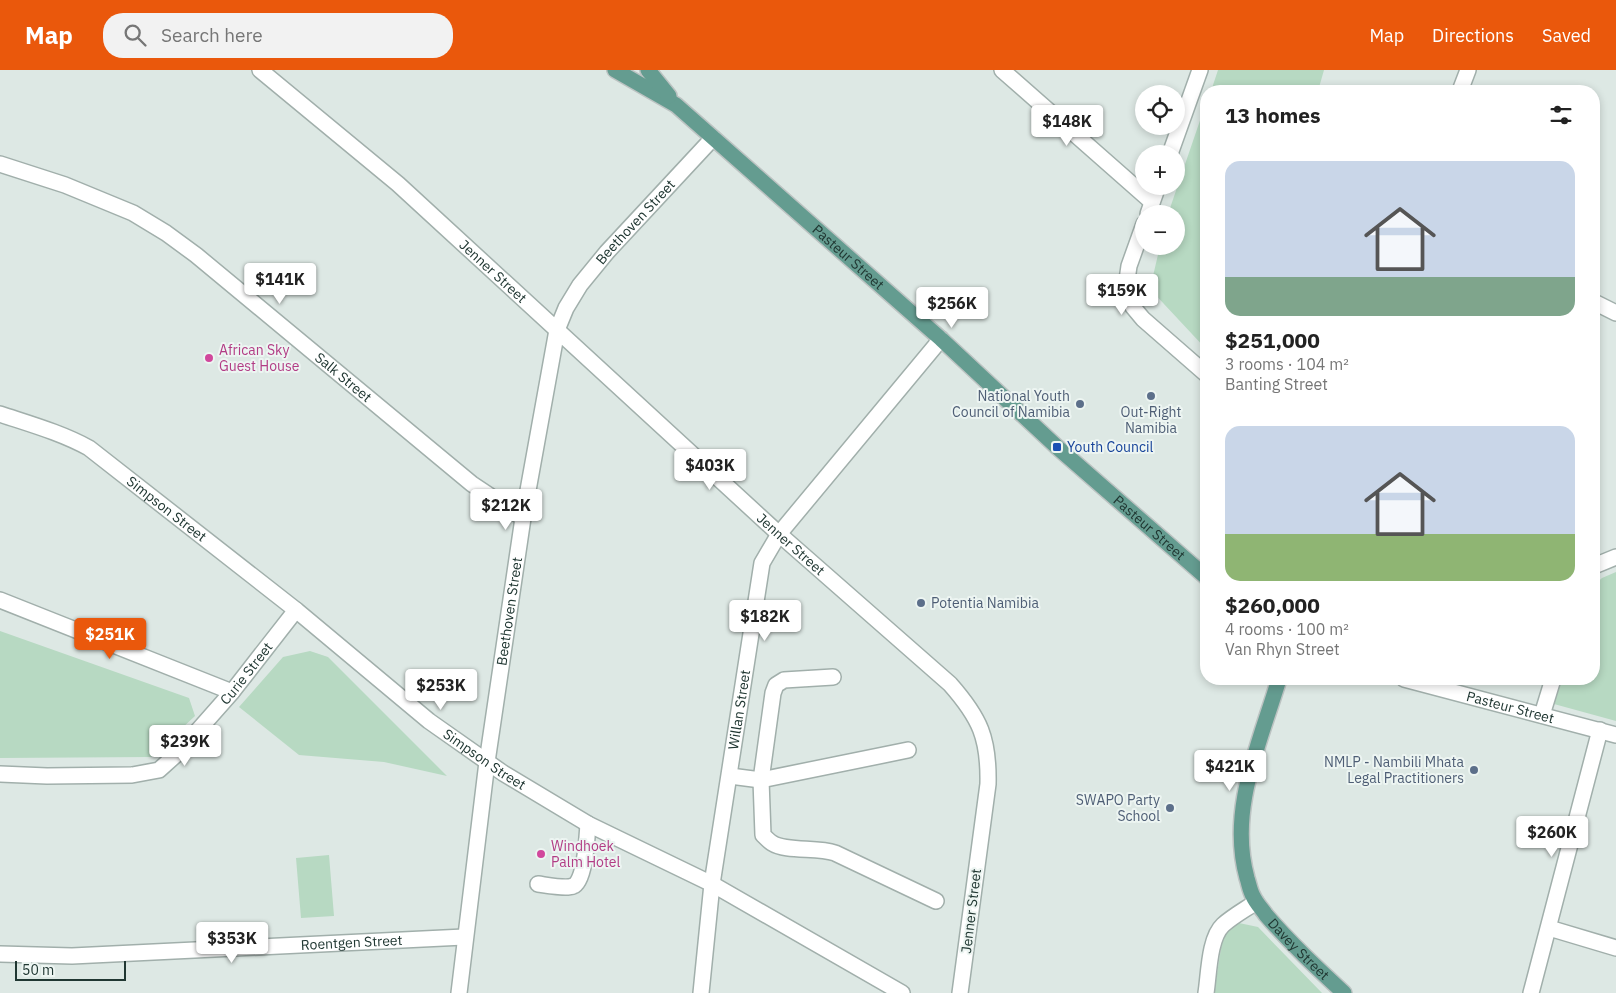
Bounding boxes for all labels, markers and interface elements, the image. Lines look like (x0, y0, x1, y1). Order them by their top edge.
search box (103, 13, 453, 58)
text: Map (25, 19, 73, 51)
icon: search (121, 21, 149, 49)
text: Search here (161, 23, 263, 47)
text: Map (1369, 24, 1404, 47)
text: Directions (1432, 24, 1514, 47)
text: Saved (1542, 24, 1591, 47)
map controls (1135, 85, 1185, 255)
button: locate (1135, 85, 1185, 135)
text: 13 homes (1225, 101, 1321, 129)
icon: filters (1547, 101, 1575, 129)
pin: $148K (1032, 104, 1102, 147)
text: $148K (1042, 111, 1092, 131)
button: + (1135, 145, 1185, 195)
street label: Beethoven Street (592, 176, 679, 268)
icon: home (1355, 194, 1445, 284)
button: − (1135, 205, 1185, 255)
street label: Pasteur Street (808, 220, 888, 294)
street label: Jenner Street (455, 236, 531, 307)
pin: $141K (245, 262, 315, 305)
text: $141K (255, 269, 305, 289)
pin: $159K (1087, 274, 1157, 316)
text: $159K (1097, 280, 1147, 300)
pin: $256K (917, 286, 987, 329)
text: $256K (927, 293, 977, 313)
text: $251,000 (1225, 326, 1320, 354)
place label: African Sky Guest House (219, 341, 300, 375)
street label: Salk Street (311, 348, 375, 406)
marker: African Sky Guest House (203, 352, 215, 364)
text: 3 rooms · 104 m² (1225, 354, 1349, 374)
text: Banting Street (1225, 374, 1328, 394)
place label: National Youth Council of Namibia (952, 387, 1071, 421)
marker: Out-Right Namibia (1145, 390, 1157, 402)
marker: National Youth Council of Namibia (1074, 398, 1086, 410)
place label: Out-Right Namibia (1121, 403, 1181, 437)
place label: Youth Council (1067, 438, 1154, 456)
marker: Youth Council (1051, 441, 1063, 453)
pin: $403K (675, 448, 745, 491)
text: $403K (685, 455, 735, 475)
icon: home (1355, 459, 1445, 549)
street label: Simpson Street (123, 472, 210, 546)
pin: $212K (471, 488, 541, 531)
street label: Pasteur Street (1110, 491, 1189, 564)
text: $212K (481, 495, 531, 515)
street label: Jenner Street (753, 509, 829, 579)
street label: Beethoven Street (492, 556, 526, 667)
text: $260,000 (1225, 591, 1320, 619)
place label: Potentia Namibia (931, 594, 1039, 612)
marker: Potentia Namibia (915, 597, 927, 609)
pin: $182K (730, 600, 800, 642)
text: $182K (740, 606, 790, 626)
pin: $251K (75, 618, 145, 660)
text: 4 rooms · 100 m² (1225, 619, 1349, 639)
text: $251K (85, 624, 135, 644)
street label: Curie Street (216, 638, 277, 708)
text: Van Rhyn Street (1225, 639, 1340, 659)
pin: $253K (406, 668, 476, 711)
street label: Willan Street (724, 668, 754, 751)
text: $253K (416, 675, 466, 695)
street label: Pasteur Street (1465, 687, 1556, 727)
pin: $239K (150, 724, 220, 767)
street label: Simpson Street (440, 725, 529, 794)
text: $239K (160, 731, 210, 751)
pin: $421K (1195, 750, 1265, 792)
place label: NMLP - Nambili Mhata Legal Practitioners (1324, 753, 1465, 787)
text: $421K (1205, 756, 1255, 776)
marker: NMLP - Nambili Mhata Legal Practitioners (1468, 764, 1480, 776)
place label: SWAPO Party School (1076, 791, 1160, 825)
marker: SWAPO Party School (1164, 802, 1176, 814)
pin: $260K (1517, 816, 1587, 858)
text: $260K (1527, 822, 1577, 842)
place label: Windhoek Palm Hotel (551, 837, 620, 871)
marker: Windhoek Palm Hotel (535, 848, 547, 860)
street label: Jenner Street (957, 868, 985, 954)
street label: Davey Street (1264, 914, 1333, 984)
pin: $353K (197, 922, 267, 964)
text: $353K (207, 928, 257, 948)
street label: Roentgen Street (300, 931, 403, 954)
scale bar (15, 958, 126, 981)
text: 50 m (22, 961, 54, 979)

